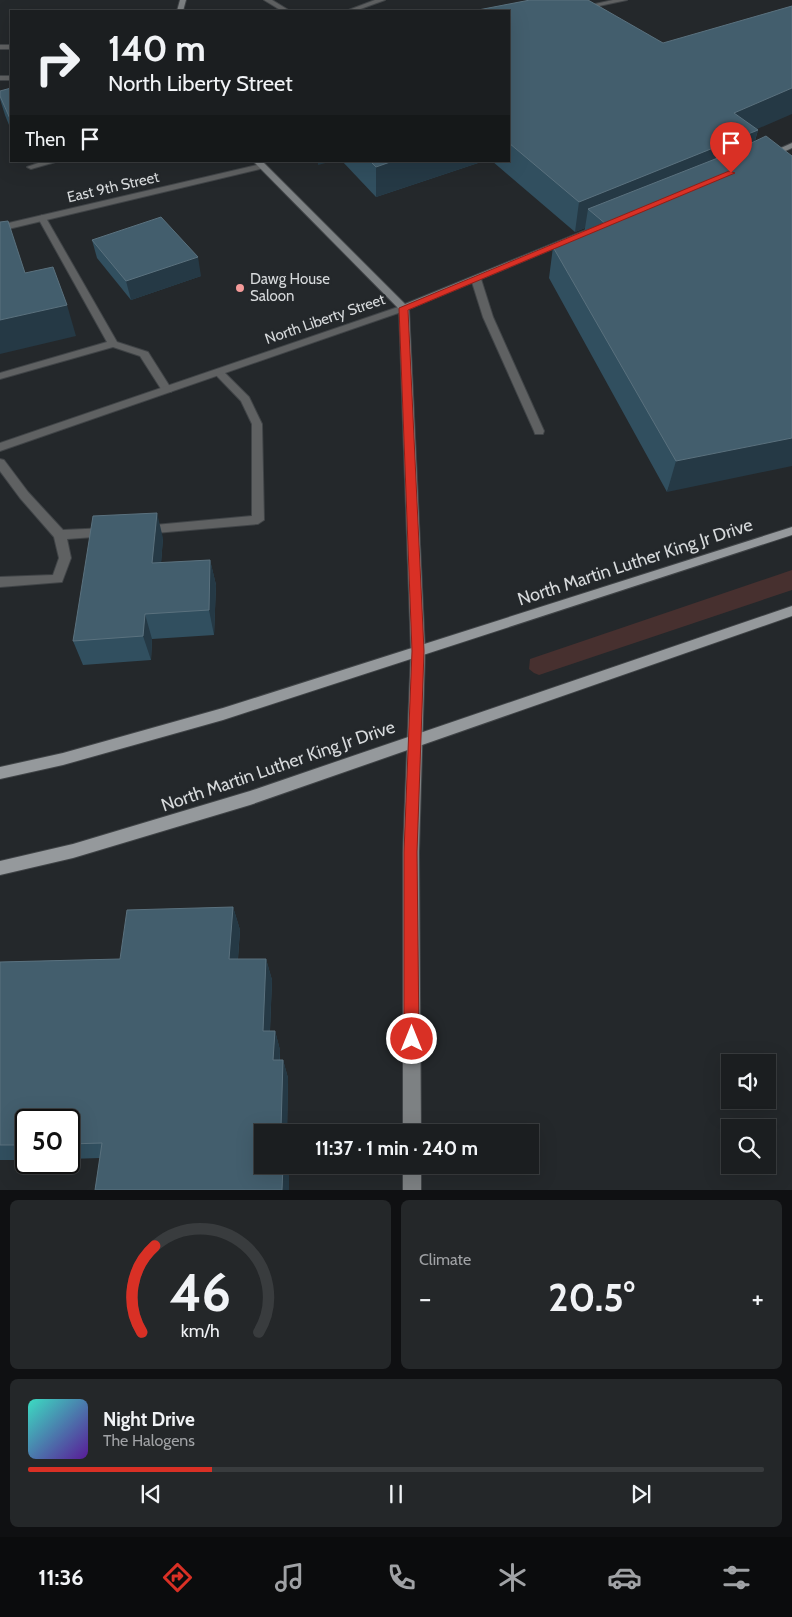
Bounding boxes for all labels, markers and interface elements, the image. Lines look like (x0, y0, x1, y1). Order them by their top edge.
text: 140 m (108, 27, 206, 70)
icon: right (25, 30, 90, 95)
text: North Liberty Street (108, 70, 293, 97)
pin (710, 122, 752, 173)
icon: arrive (76, 125, 104, 153)
text: Then (25, 128, 66, 151)
icon: arrive (717, 129, 745, 157)
street label: East 9th Street (65, 168, 161, 206)
place label: Dawg House Saloon (250, 270, 330, 305)
marker: Dawg House Saloon (234, 282, 246, 294)
street label: North Liberty Street (263, 290, 387, 348)
street label: North Martin Luther King Jr Drive (515, 514, 755, 610)
street label: North Martin Luther King Jr Drive (158, 716, 398, 816)
position arrow (385, 1012, 437, 1064)
map controls (721, 1054, 776, 1174)
button: sound (721, 1054, 776, 1109)
speed limit sign: 50 (15, 1109, 80, 1174)
button: search (721, 1119, 776, 1174)
text: 11:37 · 1 min · 240 m (315, 1137, 478, 1160)
text: Climate (419, 1250, 471, 1269)
text: 46 (170, 1261, 231, 1324)
text: 20.5° (548, 1274, 635, 1321)
text: − (419, 1281, 431, 1315)
text: + (752, 1281, 764, 1315)
text: km/h (181, 1320, 220, 1341)
text: Night Drive (103, 1408, 195, 1431)
text: The Halogens (103, 1431, 195, 1450)
icon: previous (137, 1480, 165, 1508)
icon: pause (382, 1480, 410, 1508)
icon: next (627, 1480, 655, 1508)
icon: directions (160, 1560, 195, 1595)
icon: music (272, 1560, 307, 1595)
icon: phone (384, 1560, 419, 1595)
icon: climate (495, 1560, 530, 1595)
icon: car (607, 1560, 642, 1595)
icon: filters (719, 1560, 754, 1595)
text: 11:36 (38, 1564, 84, 1591)

